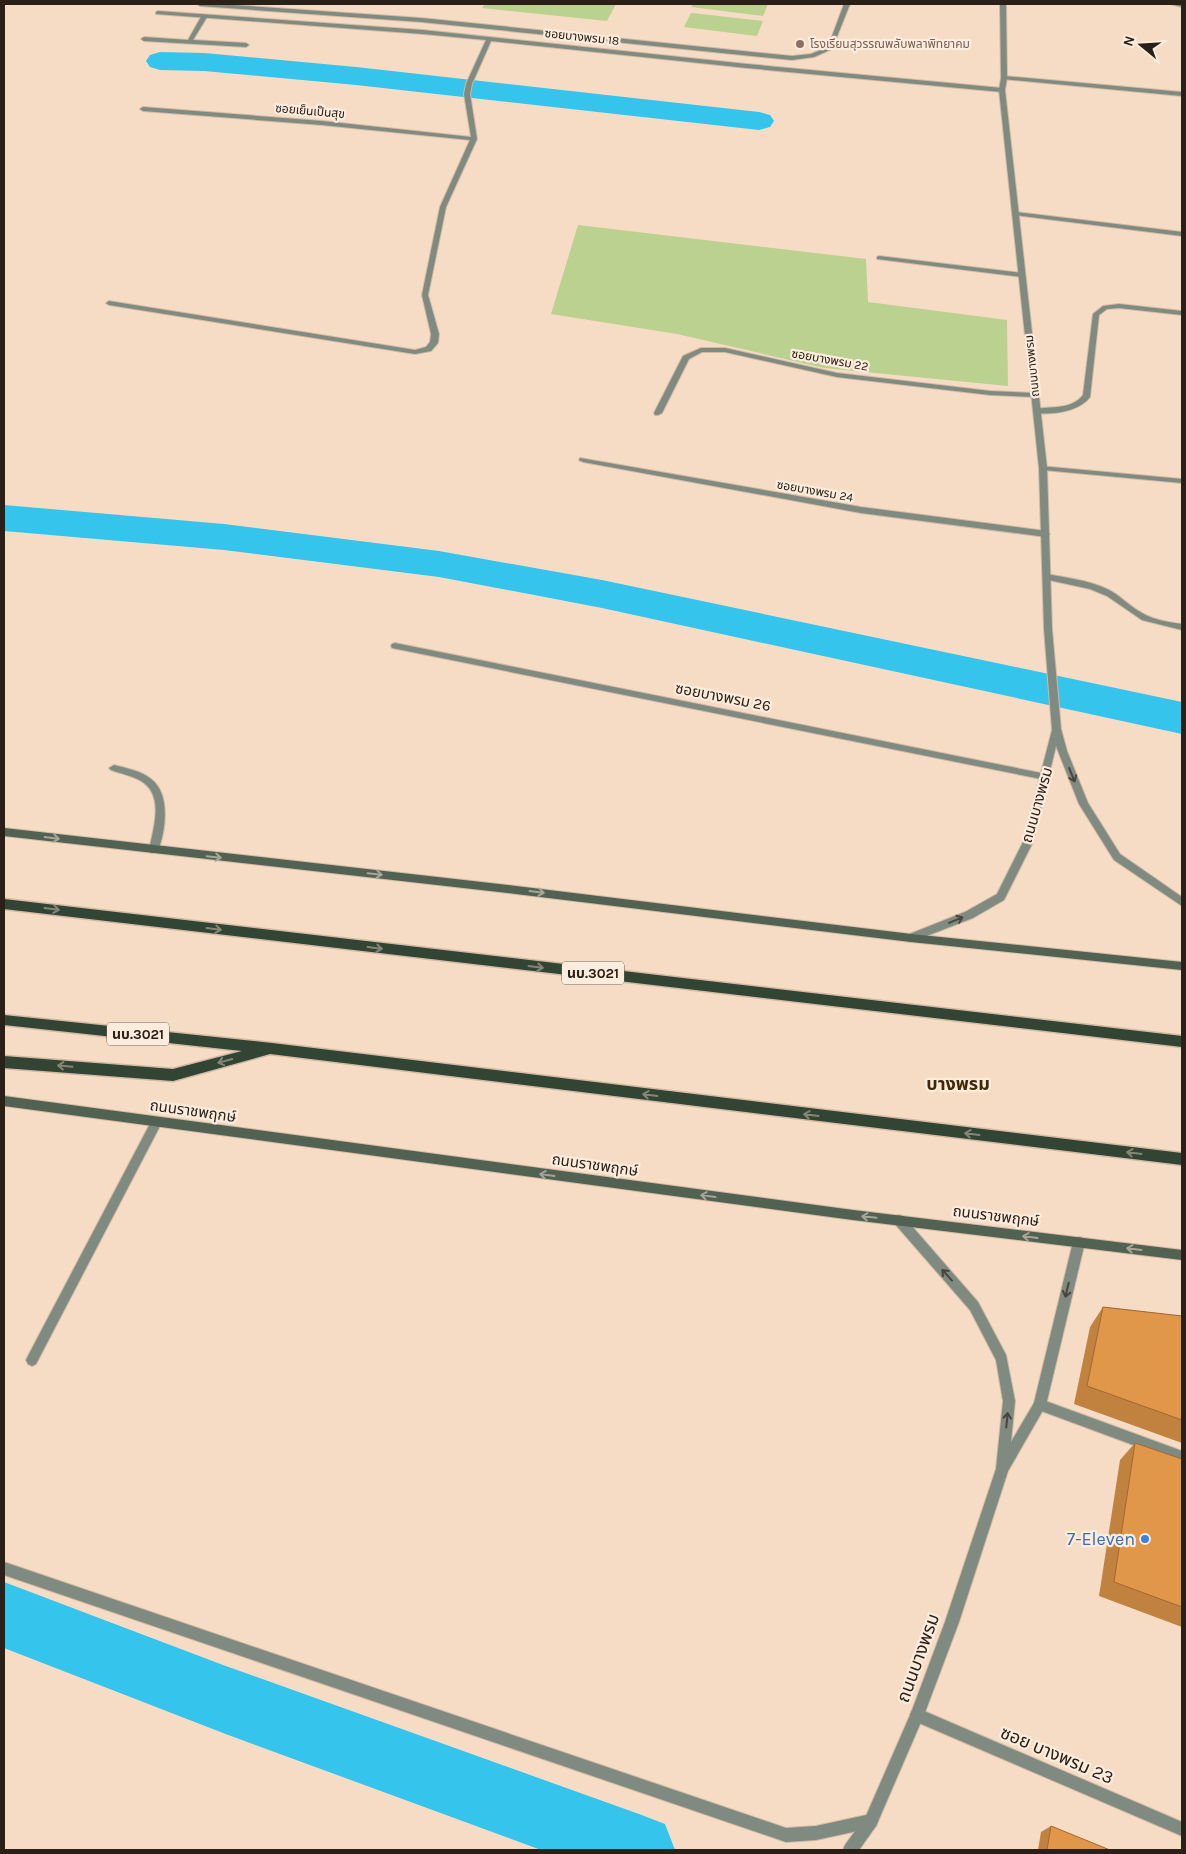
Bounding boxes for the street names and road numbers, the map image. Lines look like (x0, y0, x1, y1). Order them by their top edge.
street label: ซอยบางพรม 18 (544, 26, 620, 48)
street label: ซอยเย็นเป็นสุข (275, 101, 345, 121)
street label: ถนนบางพรม (1022, 334, 1042, 398)
street label: ซอยบางพรม 22 (791, 346, 869, 374)
street label: ซอยบางพรม 24 (776, 477, 855, 505)
street label: ซอยบางพรม 26 (674, 679, 772, 715)
street label: ถนนบางพรม (1018, 765, 1056, 845)
road number: นบ.3021 (562, 961, 624, 984)
road number: นบ.3021 (107, 1022, 169, 1046)
street label: ถนนราชพฤกษ์ (149, 1096, 238, 1126)
street label: ถนนราชพฤกษ์ (551, 1150, 640, 1180)
street label: ถนนราชพฤกษ์ (952, 1202, 1041, 1230)
street label: ถนนบางพรม (892, 1610, 944, 1706)
street label: ซอย บางพรม 23 (997, 1721, 1117, 1789)

